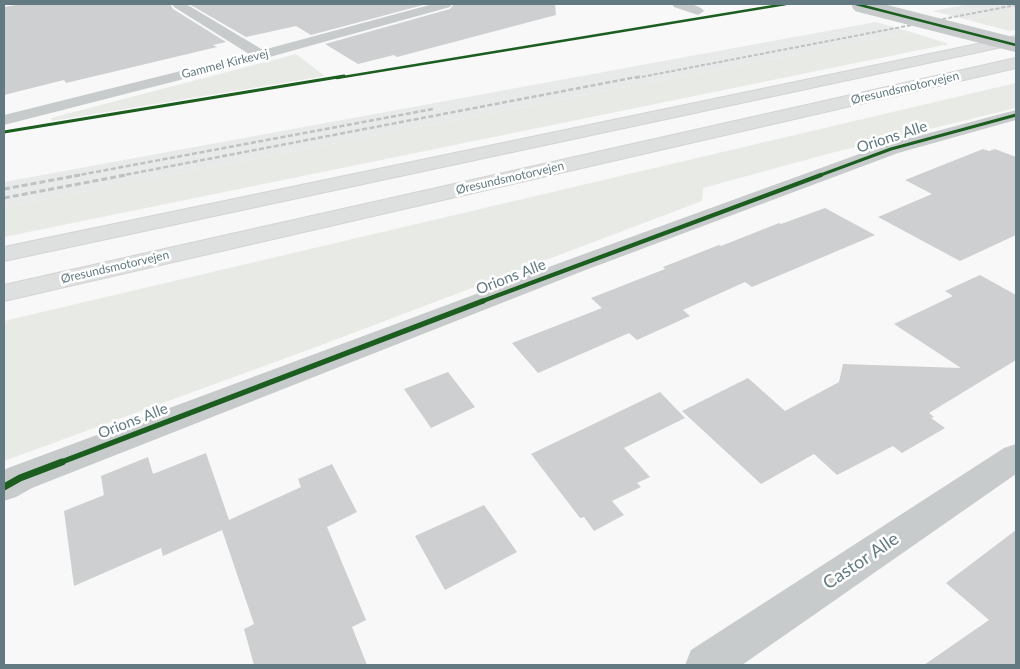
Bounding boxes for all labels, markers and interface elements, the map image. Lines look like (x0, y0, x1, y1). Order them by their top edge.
street label: Gammel Kirkevej (180, 46, 270, 82)
street label: Øresundsmotorvejen (849, 69, 961, 107)
street label: Orions Alle (854, 117, 930, 157)
street label: Øresundsmotorvejen (454, 159, 566, 197)
street label: Øresundsmotorvejen (59, 248, 171, 286)
street label: Orions Alle (474, 255, 548, 299)
street label: Orions Alle (96, 399, 170, 443)
street label: Castor Alle (819, 528, 903, 594)

